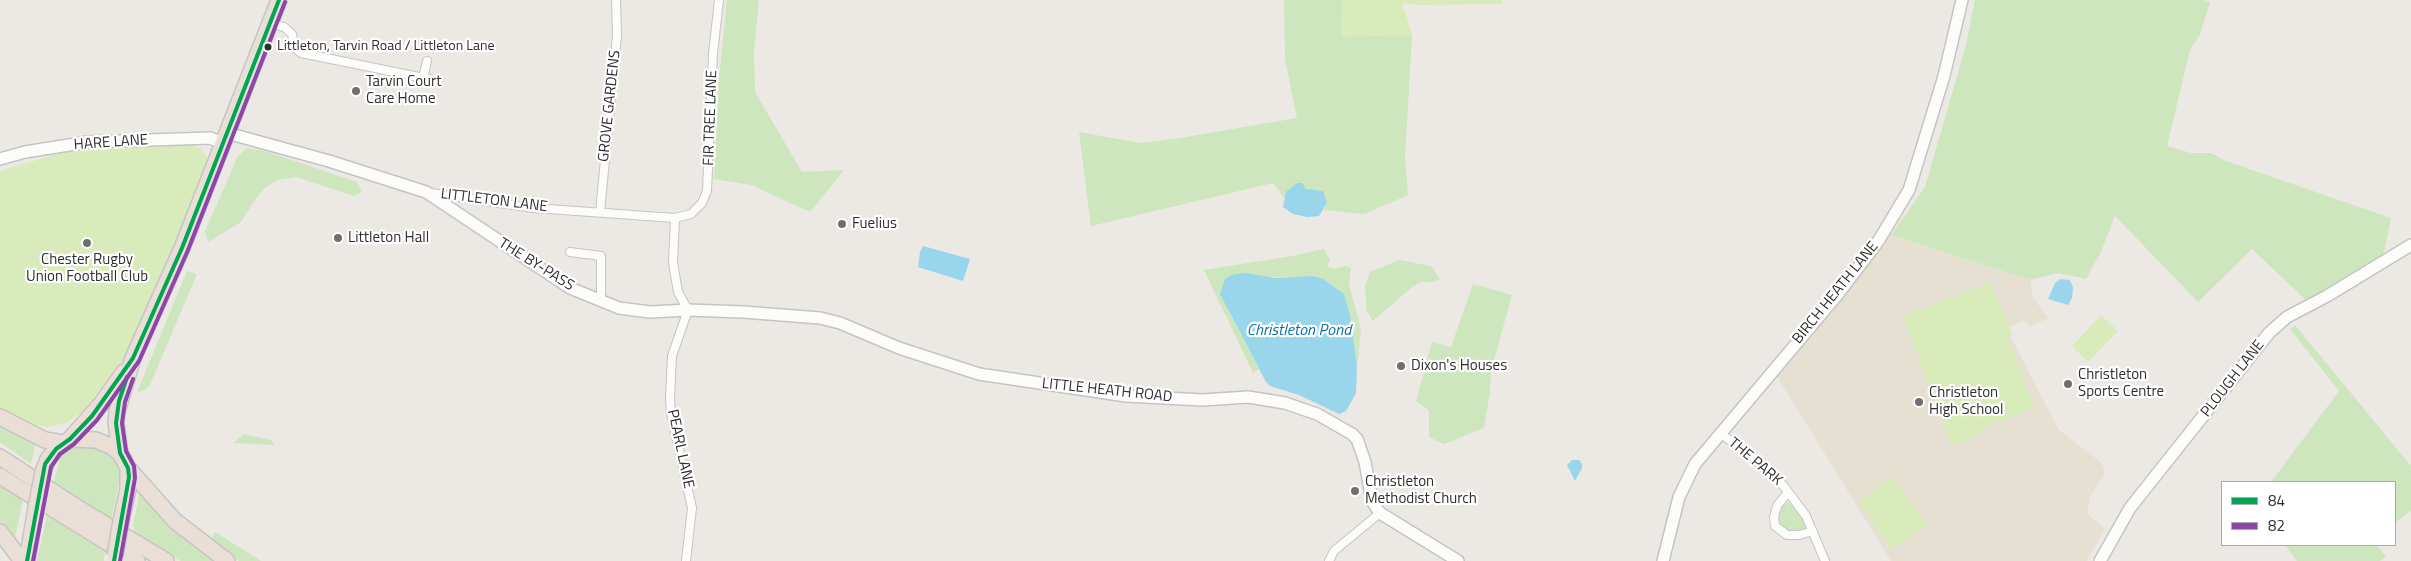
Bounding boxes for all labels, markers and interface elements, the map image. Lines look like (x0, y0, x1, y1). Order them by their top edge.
place label: Littleton, Tarvin Road / Littleton Lane (277, 39, 495, 55)
marker: Littleton, Tarvin Road / Littleton Lane (263, 42, 273, 52)
street label: GROVE GARDENS (595, 49, 625, 163)
street label: FIR TREE LANE (700, 70, 722, 166)
place label: Tarvin Court Care Home (366, 73, 441, 108)
marker: Tarvin Court Care Home (350, 85, 362, 97)
street label: HARE LANE (73, 131, 149, 155)
street label: LITTLETON LANE (439, 186, 549, 216)
place label: Fuelius (852, 215, 897, 233)
marker: Fuelius (836, 218, 848, 230)
place label: Littleton Hall (348, 229, 429, 247)
marker: Littleton Hall (332, 232, 344, 244)
street label: THE BY-PASS (495, 235, 577, 295)
marker: Chester Rugby Union Football Club (81, 237, 93, 249)
street label: BIRCH HEATH LANE (1789, 238, 1883, 348)
place label: Chester Rugby Union Football Club (26, 251, 148, 286)
water label: Christleton Pond (1247, 321, 1351, 341)
street label: PLOUGH LANE (2197, 337, 2269, 421)
place label: Dixon's Houses (1411, 357, 1507, 375)
marker: Dixon's Houses (1395, 360, 1407, 372)
place label: Christleton Sports Centre (2078, 366, 2164, 401)
street label: LITTLE HEATH ROAD (1041, 375, 1173, 407)
marker: Christleton Sports Centre (2062, 378, 2074, 390)
place label: Christleton High School (1929, 384, 2004, 419)
marker: Christleton High School (1913, 396, 1925, 408)
street label: PEARL LANE (663, 408, 697, 490)
street label: THE PARK (1724, 434, 1786, 490)
place label: Christleton Methodist Church (1365, 473, 1477, 508)
legend (2221, 481, 2396, 546)
marker: Christleton Methodist Church (1349, 485, 1361, 497)
text: 84 (2268, 489, 2285, 512)
text: 82 (2268, 514, 2285, 537)

